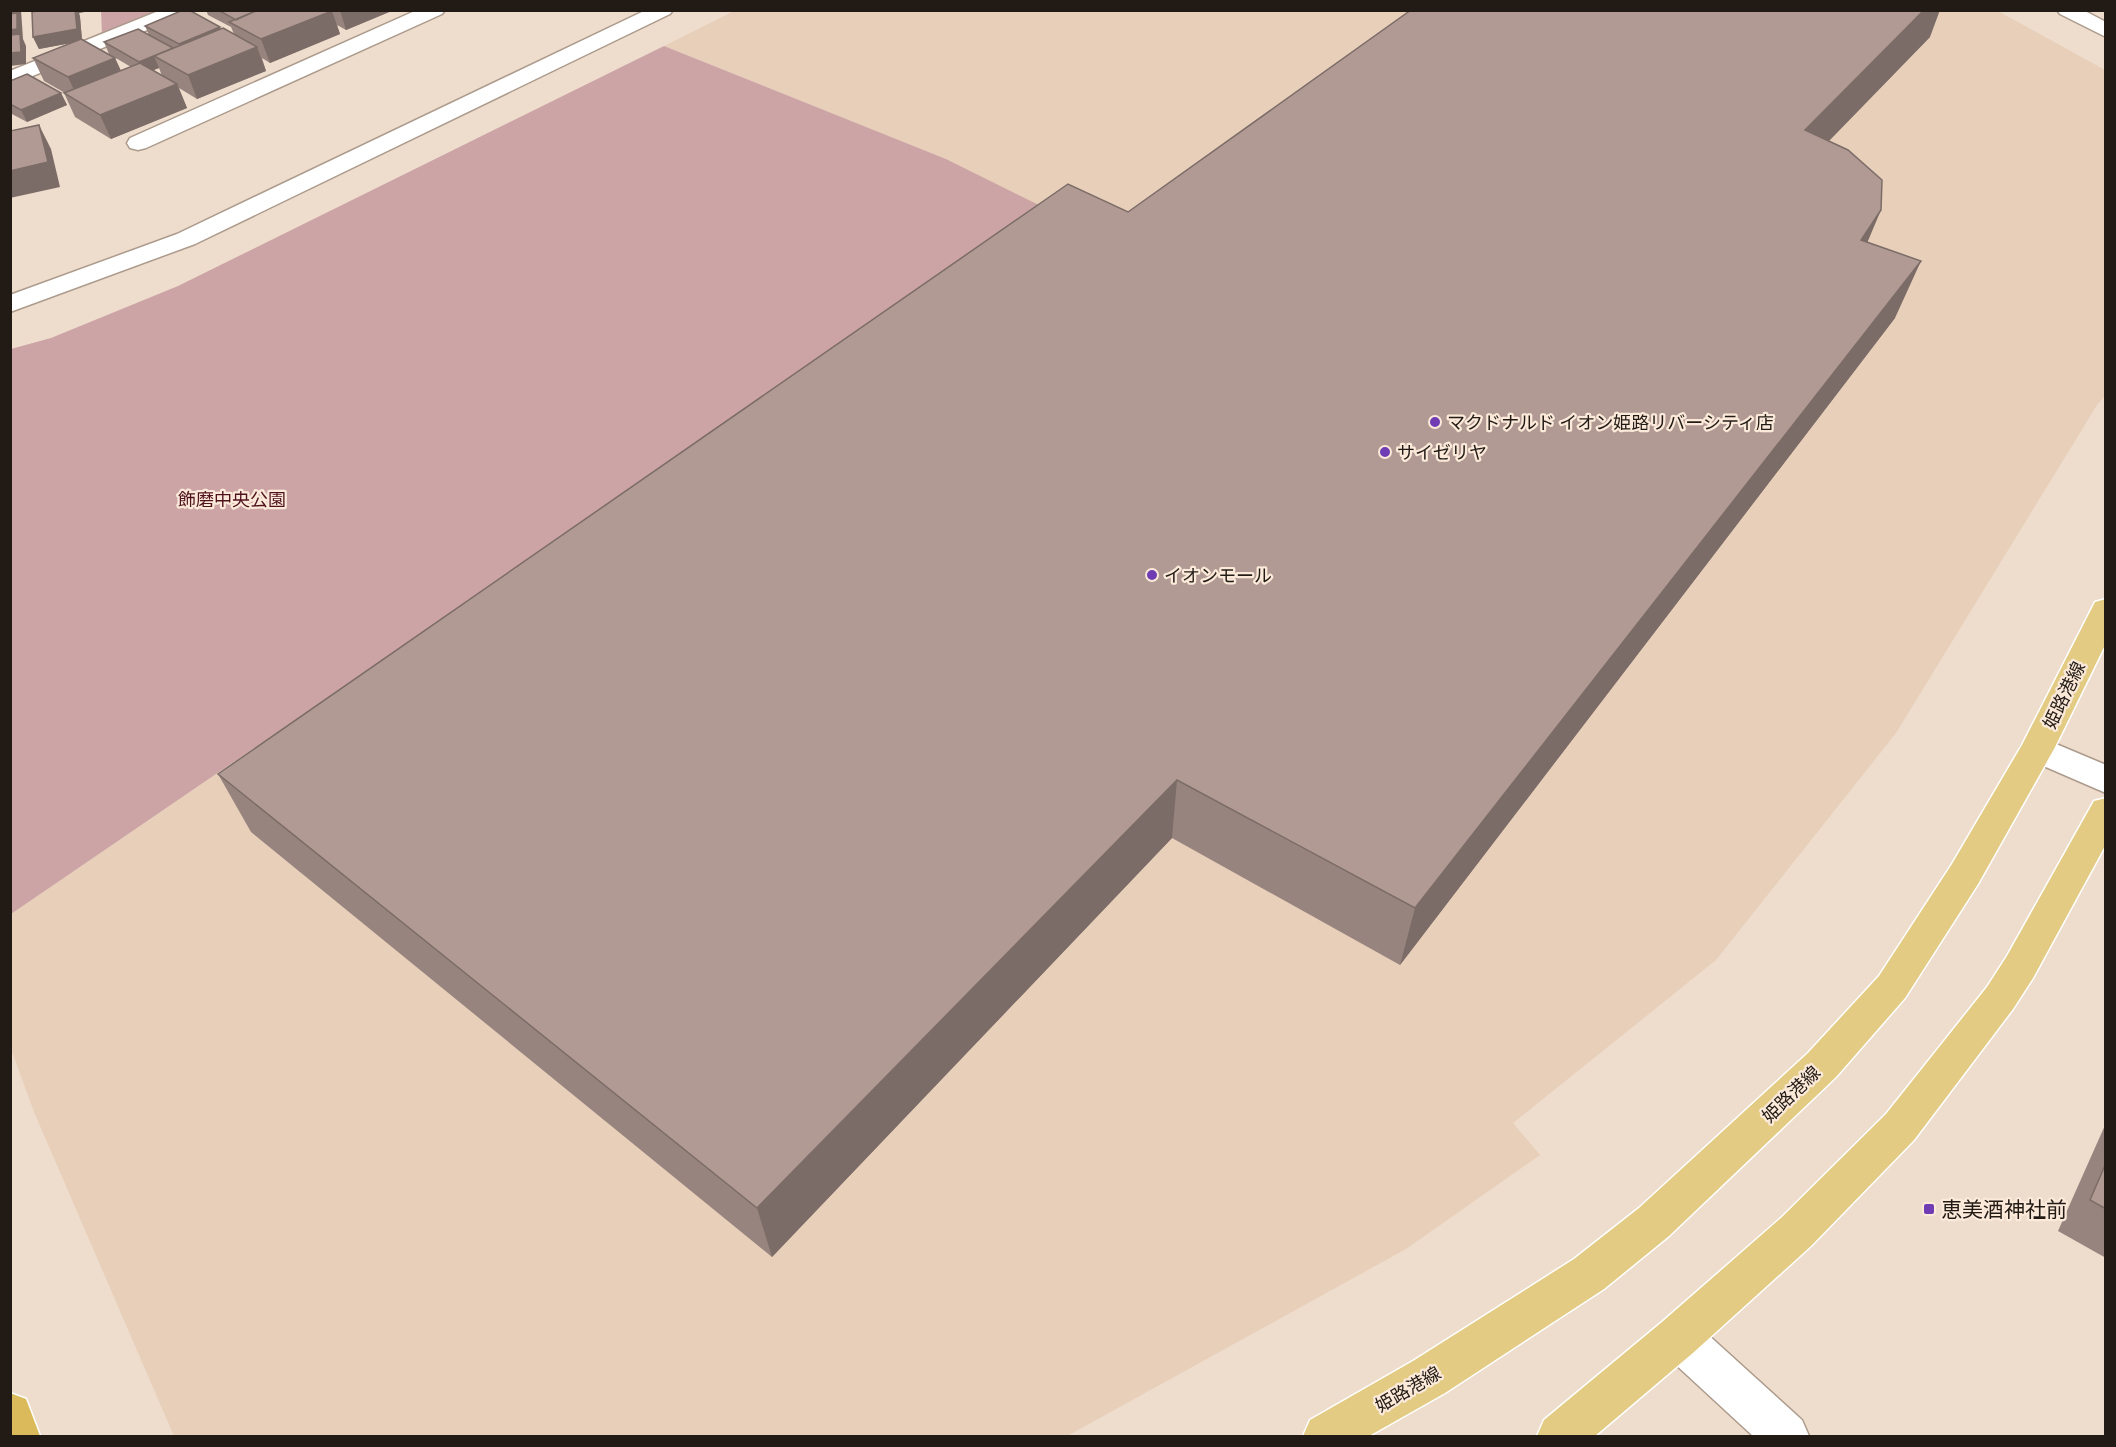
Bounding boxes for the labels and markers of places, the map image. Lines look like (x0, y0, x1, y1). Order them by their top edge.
place label: マクドナルド イオン姫路リバーシティ店 (1447, 411, 1774, 434)
marker: マクドナルド イオン姫路リバーシティ店 (1428, 415, 1442, 429)
place label: サイゼリヤ (1397, 441, 1487, 464)
marker: サイゼリヤ (1378, 445, 1392, 459)
place label: イオンモール (1164, 564, 1272, 587)
marker: イオンモール (1145, 568, 1159, 582)
place label: 恵美酒神社前 (1941, 1195, 2067, 1223)
marker: 恵美酒神社前 (1922, 1202, 1936, 1216)

